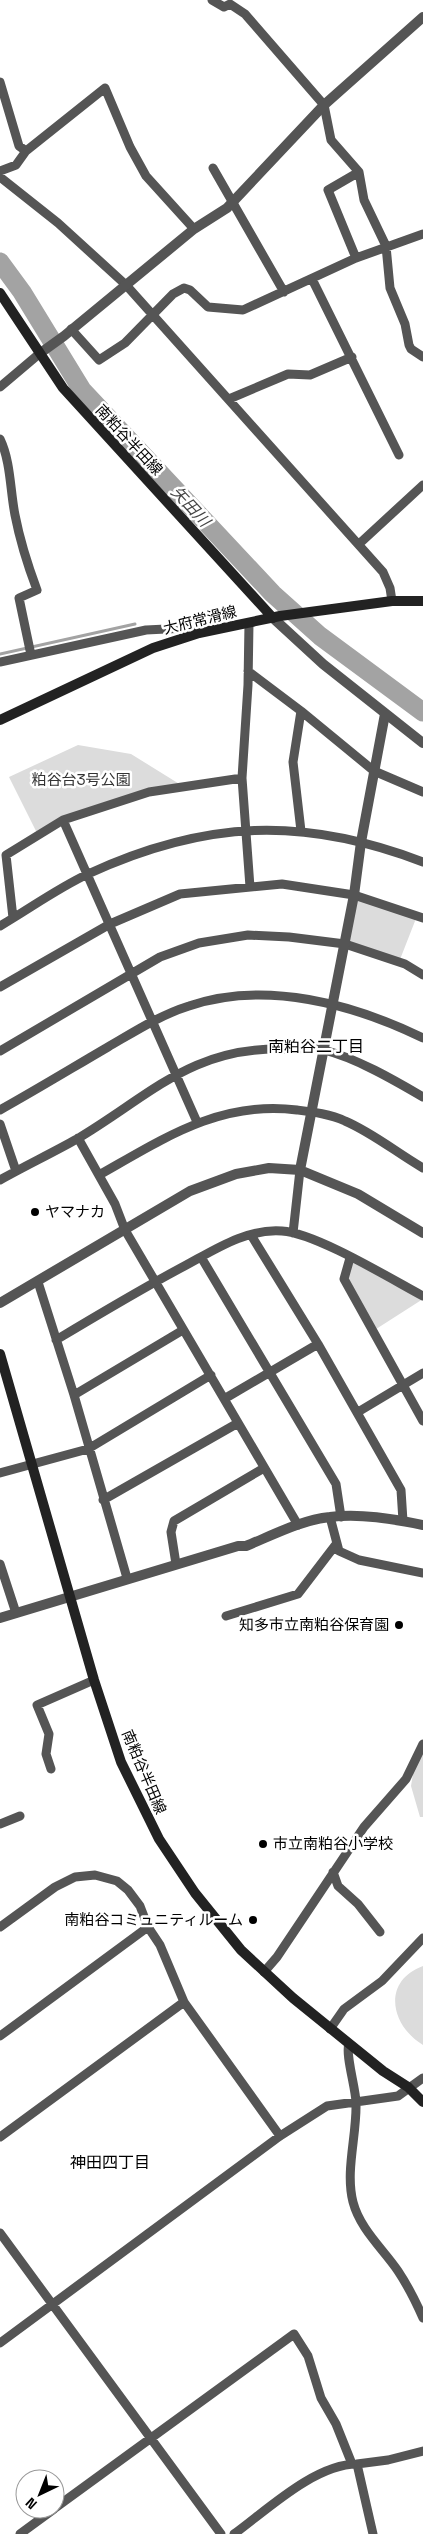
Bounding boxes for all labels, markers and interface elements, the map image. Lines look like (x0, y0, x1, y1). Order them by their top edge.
street label: 南粕谷半田線 (92, 400, 167, 479)
water label: 矢田川 (167, 482, 216, 533)
street label: 大府常滑線 (161, 601, 239, 638)
park label: 粕谷台3号公園 (31, 770, 131, 789)
district label: 南粕谷二丁目 (268, 1036, 364, 1057)
place label: ヤマナカ (45, 1202, 105, 1221)
marker: ヤマナカ (29, 1206, 41, 1218)
place label: 知多市立南粕谷保育園 (239, 1615, 389, 1634)
marker: 知多市立南粕谷保育園 (393, 1619, 405, 1631)
street label: 南粕谷半田線 (118, 1727, 171, 1817)
place label: 市立南粕谷小学校 (273, 1834, 393, 1853)
marker: 市立南粕谷小学校 (257, 1838, 269, 1850)
place label: 南粕谷コミュニティルーム (64, 1910, 243, 1929)
marker: 南粕谷コミュニティルーム (247, 1914, 259, 1926)
district label: 神田四丁目 (70, 2152, 150, 2173)
north arrow (15, 2469, 65, 2519)
text: N (22, 2494, 41, 2513)

